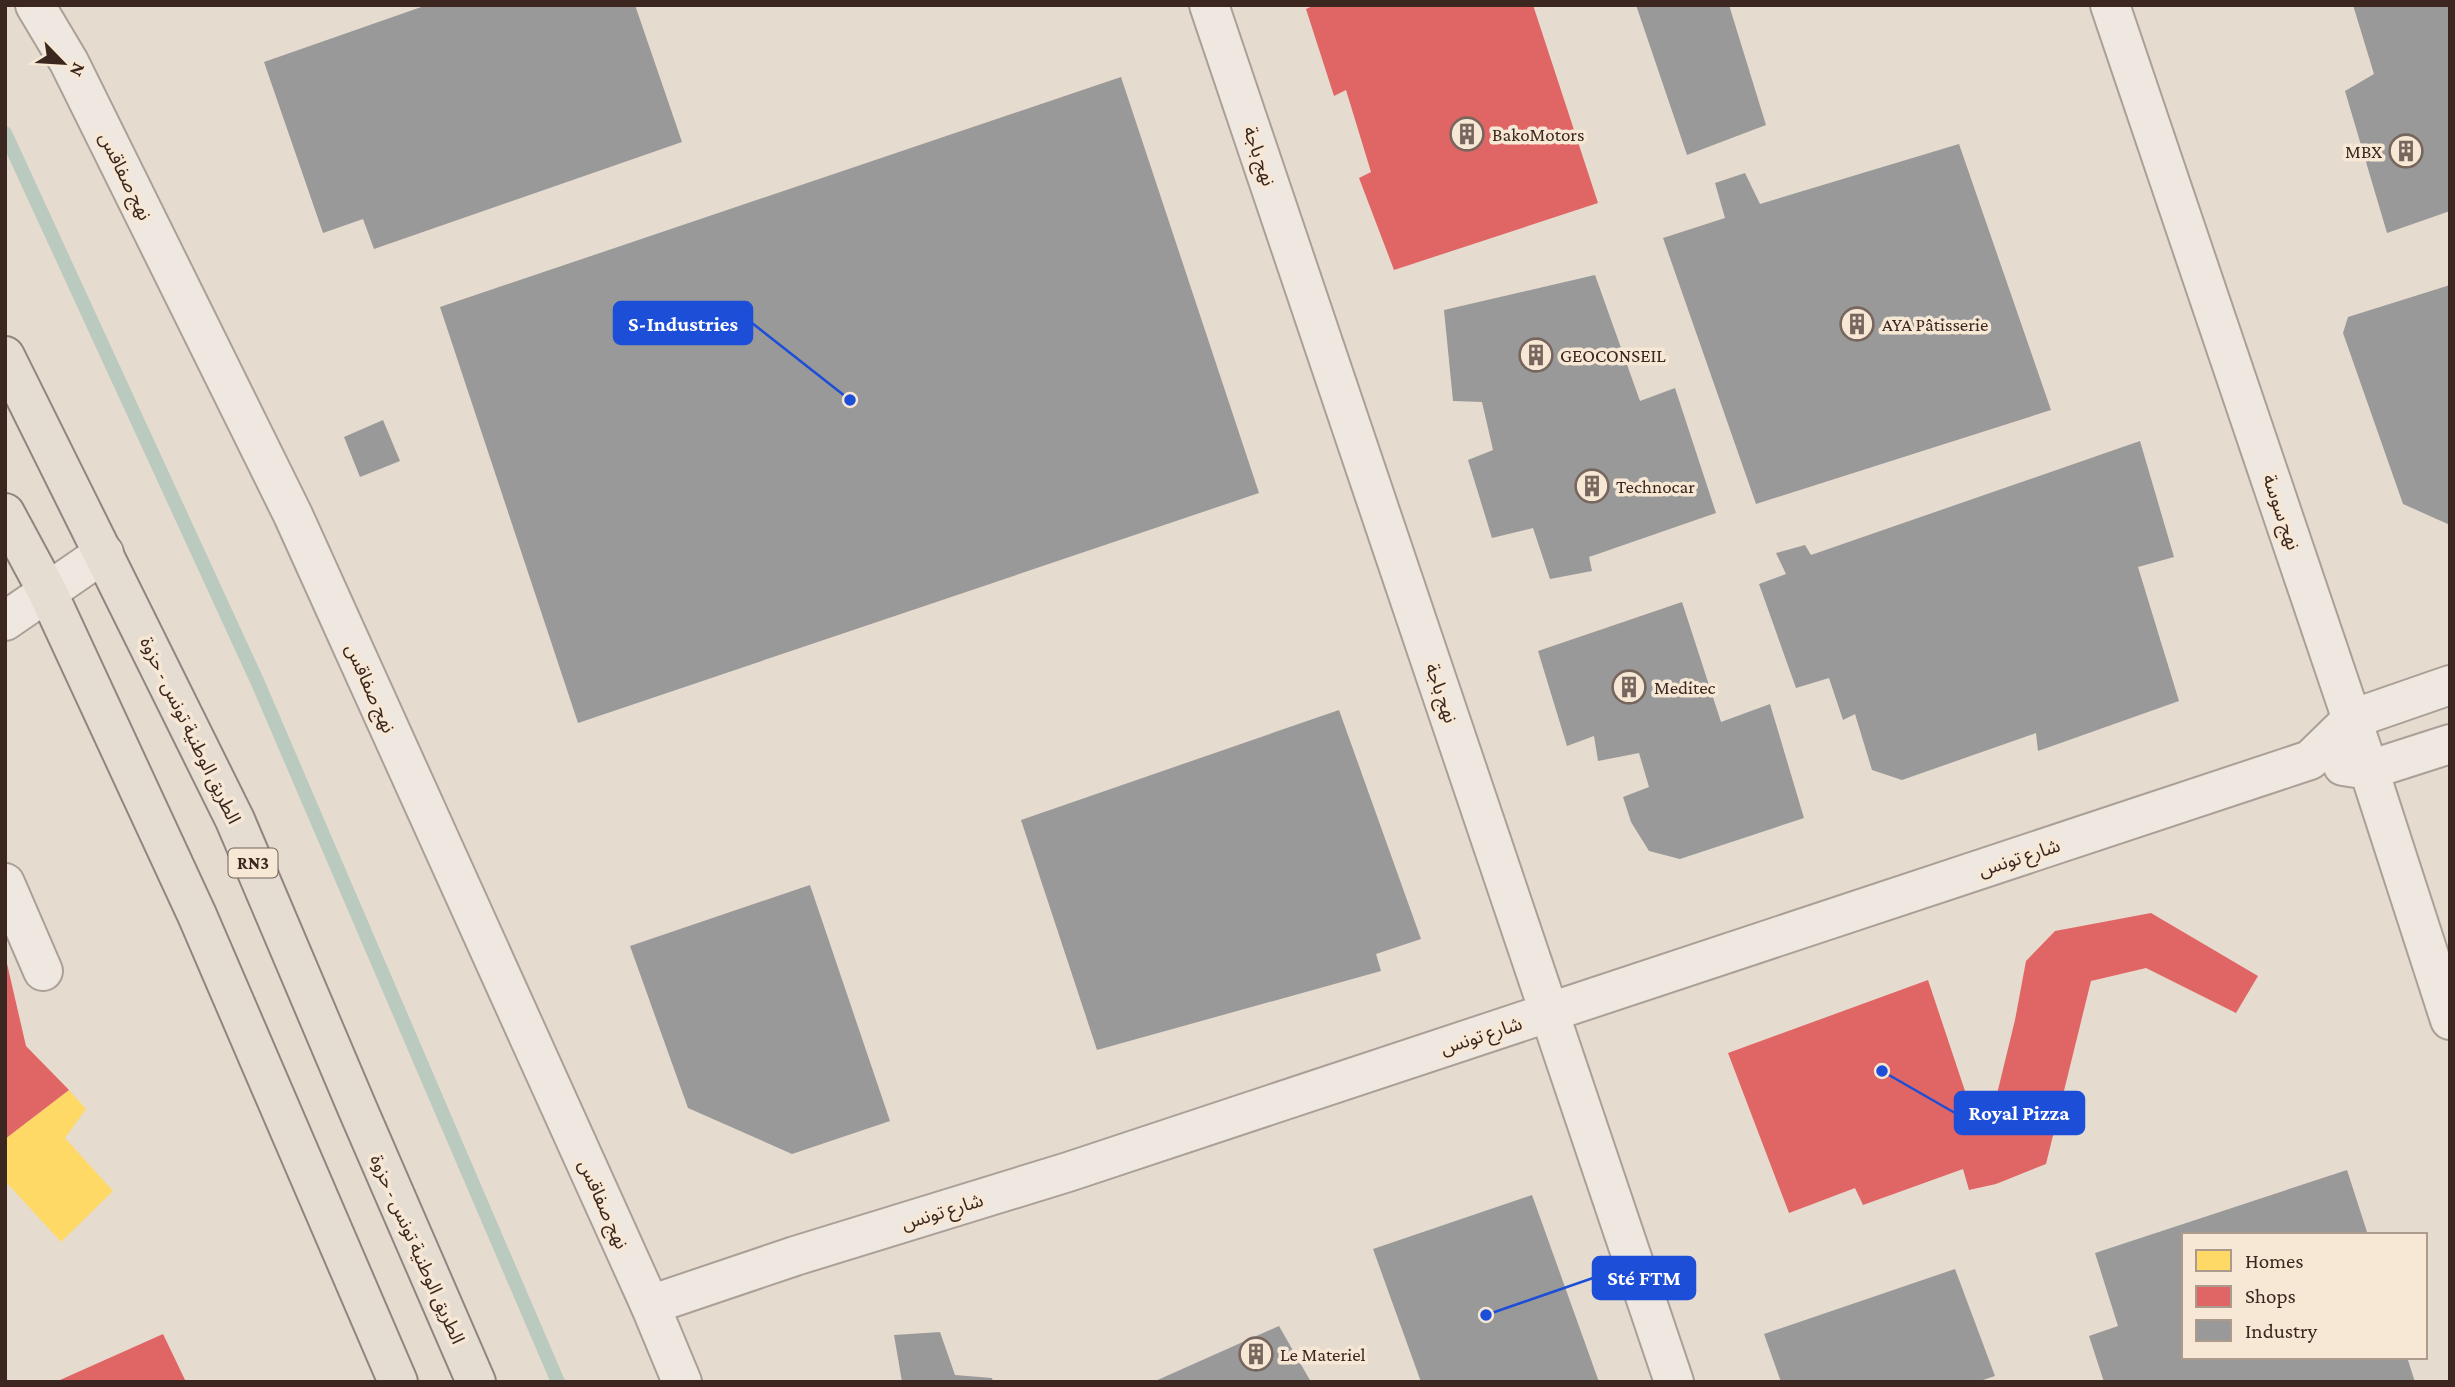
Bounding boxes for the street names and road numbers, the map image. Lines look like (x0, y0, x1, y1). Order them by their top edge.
street label: نهج باجة (1236, 124, 1279, 190)
street label: نهج صفاقس (92, 129, 156, 225)
street label: نهج سوسة (2255, 472, 2304, 554)
street label: الطريق الوطنية تونس - حزوة (135, 633, 245, 827)
street label: نهج صفاقس (338, 640, 400, 738)
street label: نهج باجة (1418, 661, 1461, 727)
street label: شارع تونس (1976, 834, 2063, 883)
road number: RN3 (229, 848, 278, 878)
street label: شارع تونس (1438, 1012, 1525, 1061)
street label: الطريق الوطنية تونس - حزوة (365, 1151, 469, 1348)
street label: نهج صفاقس (571, 1156, 633, 1254)
street label: شارع تونس (899, 1189, 986, 1237)

